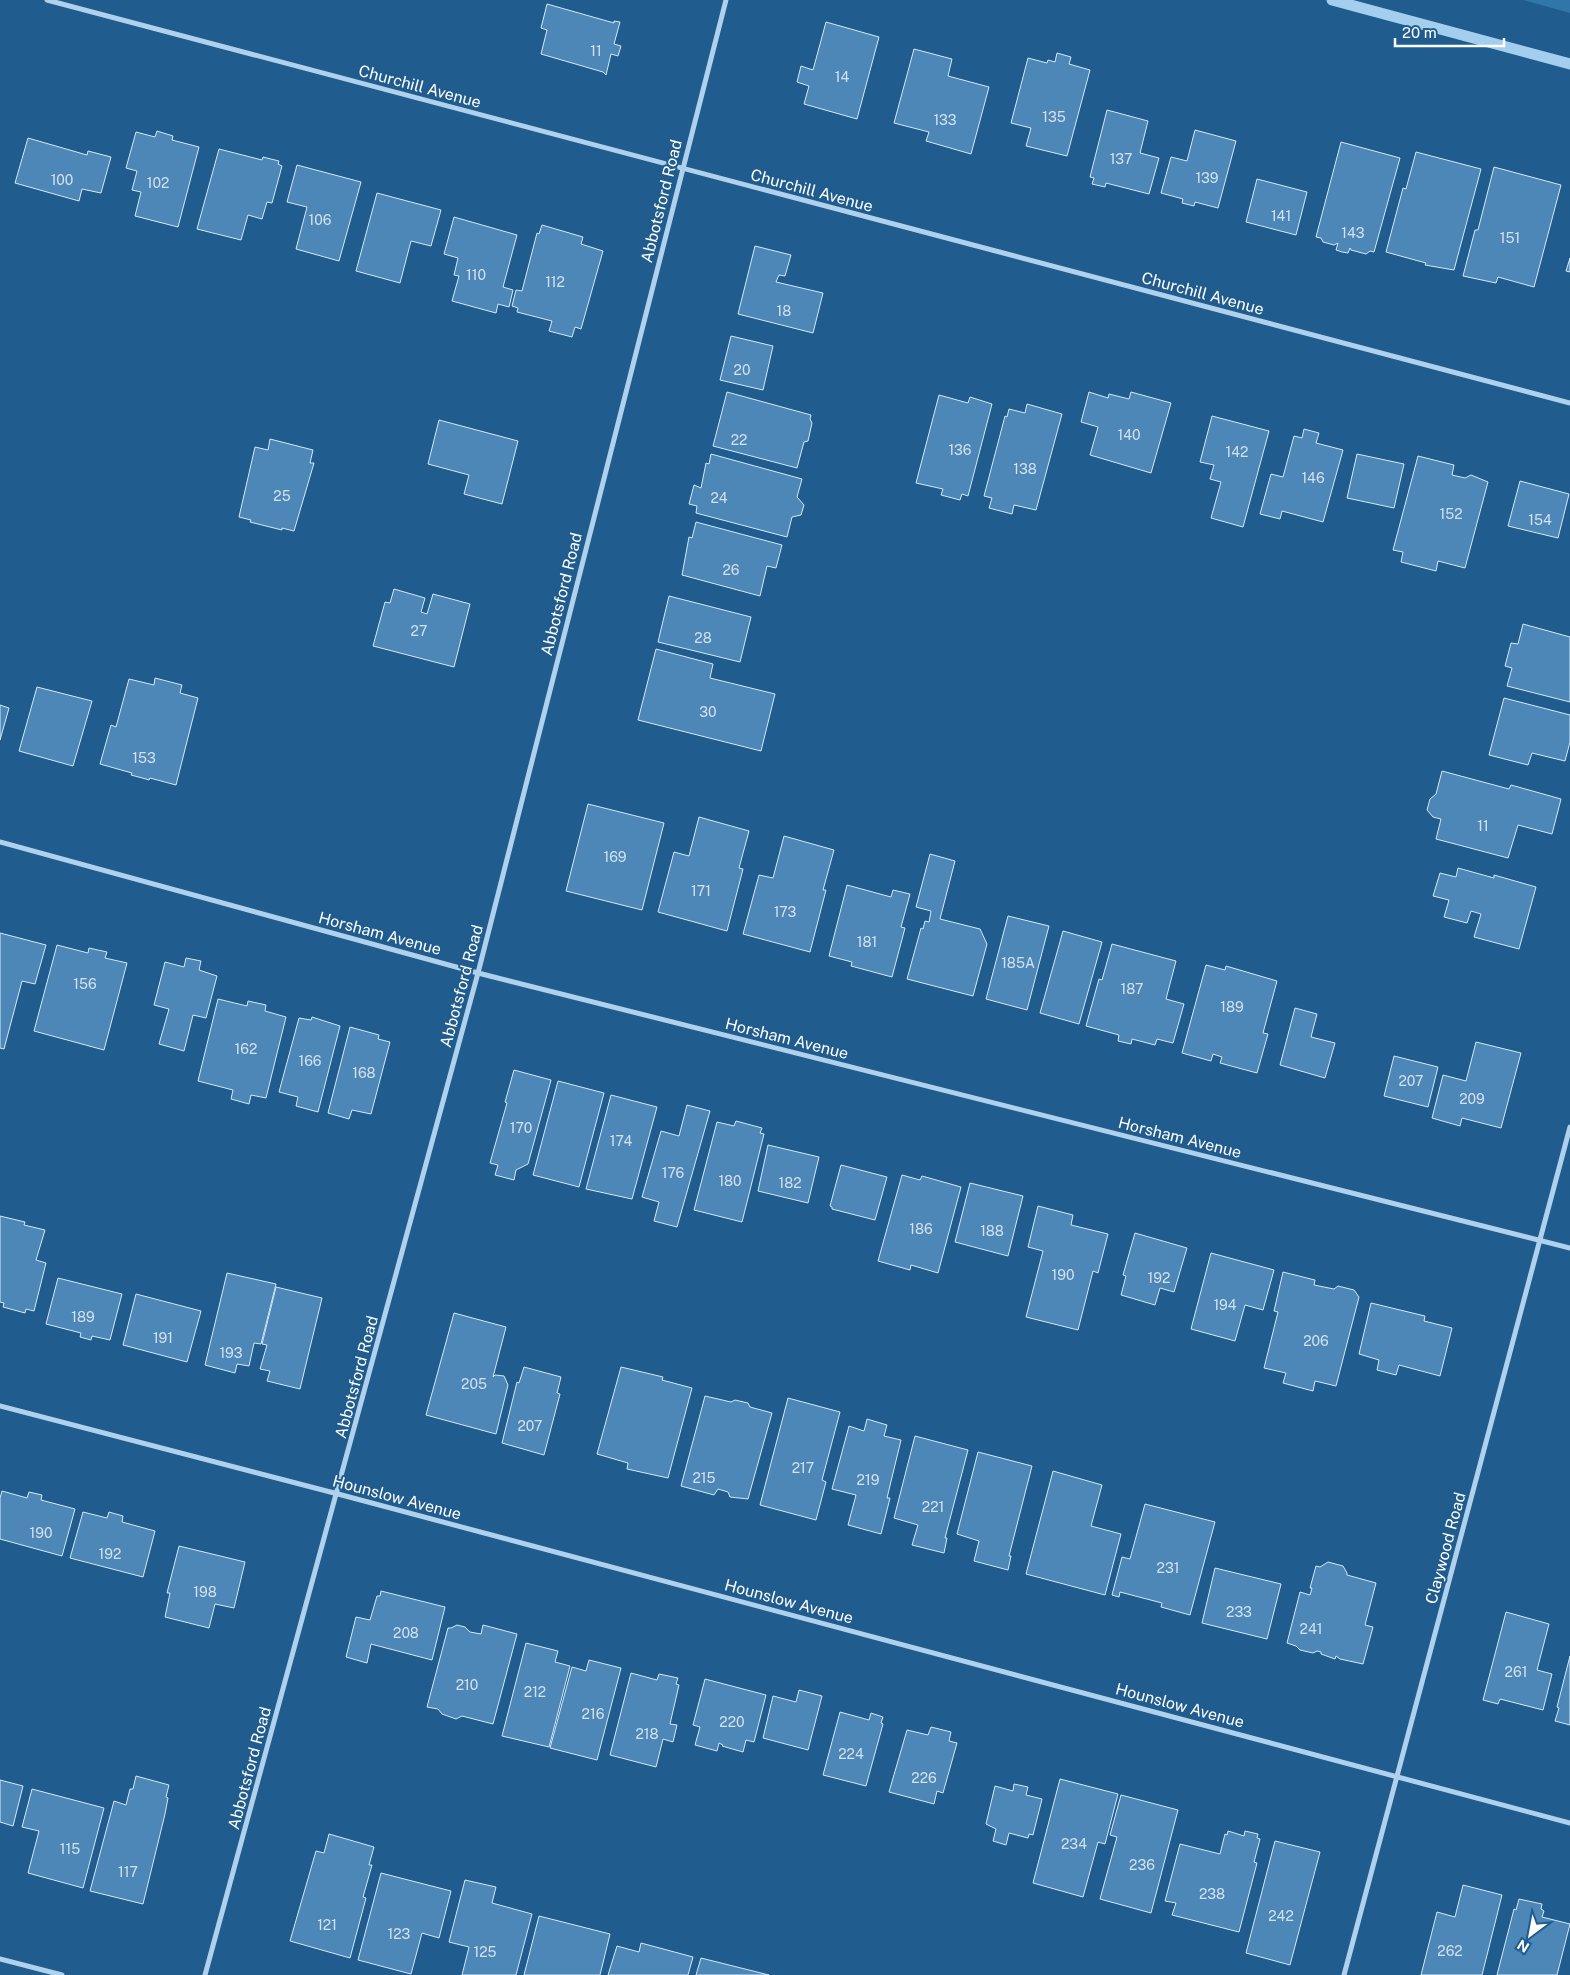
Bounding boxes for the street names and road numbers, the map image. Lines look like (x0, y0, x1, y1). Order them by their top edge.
street label: Churchill Avenue (357, 61, 483, 112)
street label: Abbotsford Road (637, 138, 686, 265)
street label: Churchill Avenue (749, 165, 875, 216)
street label: Churchill Avenue (1140, 268, 1266, 319)
street label: Abbotsford Road (537, 531, 586, 658)
street label: Horsham Avenue (316, 908, 443, 959)
street label: Abbotsford Road (436, 923, 487, 1050)
street label: Horsham Avenue (723, 1014, 850, 1063)
street label: Horsham Avenue (1116, 1113, 1243, 1162)
street label: Abbotsford Road (331, 1314, 382, 1441)
street label: Hounslow Avenue (330, 1471, 463, 1524)
street label: Claywood Road (1421, 1490, 1470, 1606)
street label: Hounslow Avenue (722, 1575, 855, 1628)
street label: Hounslow Avenue (1113, 1679, 1246, 1732)
street label: Abbotsford Road (224, 1705, 275, 1832)

